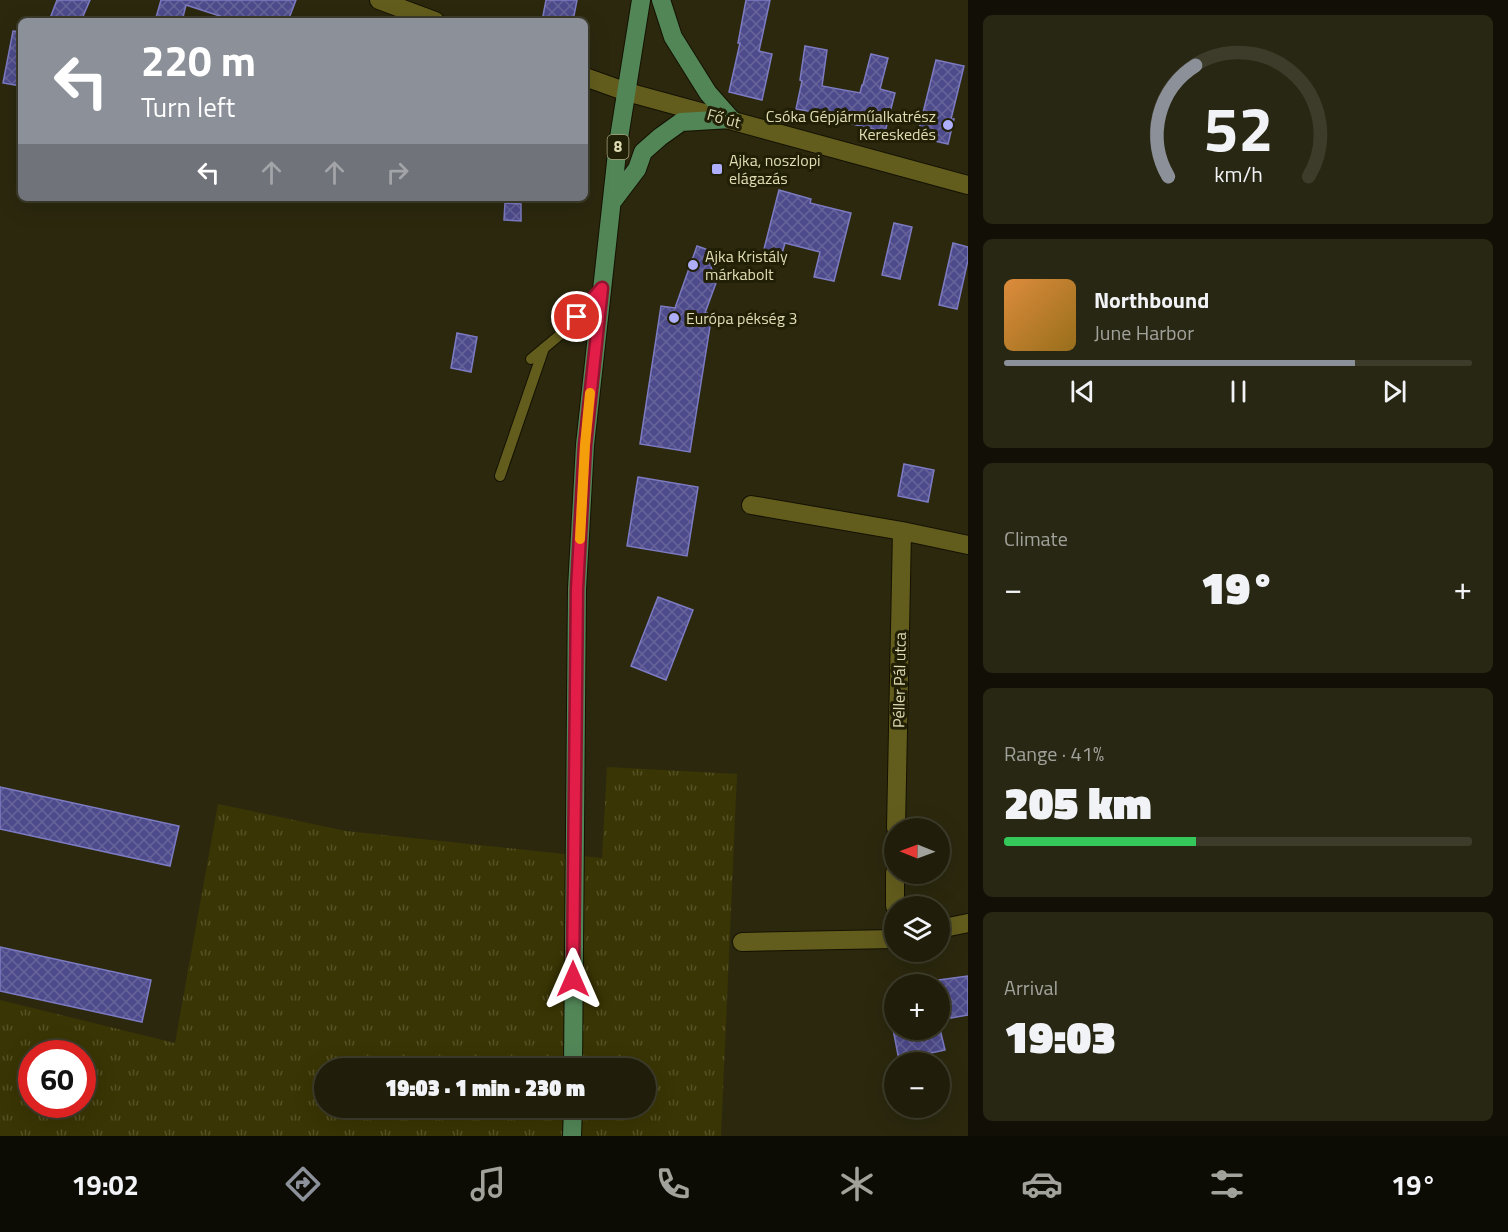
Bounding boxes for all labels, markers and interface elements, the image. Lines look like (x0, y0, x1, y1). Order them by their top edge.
text: 220 m (141, 28, 256, 92)
icon: left (42, 42, 120, 120)
text: 52 (1203, 80, 1273, 175)
text: Turn left (141, 86, 235, 127)
street label: Fő út (704, 102, 744, 134)
place label: Csóka Gépjárműalkatrész Kereskedés (766, 104, 936, 146)
marker: Csóka Gépjárműalkatrész Kereskedés (941, 118, 955, 132)
road number: 8 (608, 135, 628, 159)
place label: Ajka, noszlopi elágazás (729, 148, 821, 190)
icon: left (192, 156, 225, 189)
icon: ahead (255, 156, 288, 189)
icon: ahead (318, 156, 351, 189)
icon: right (381, 156, 414, 189)
text: km/h (1214, 158, 1262, 190)
marker: Ajka, noszlopi elágazás (710, 162, 724, 176)
place label: Ajka Kristály márkabolt (705, 244, 788, 286)
marker: Ajka Kristály márkabolt (686, 258, 700, 272)
text: Northbound (1094, 283, 1209, 317)
pin (551, 291, 602, 342)
icon: arrive (560, 300, 593, 333)
place label: Európa pékség 3 (686, 306, 797, 330)
marker: Európa pékség 3 (667, 311, 681, 325)
text: June Harbor (1094, 317, 1194, 348)
icon: previous (1066, 375, 1099, 408)
icon: pause (1222, 375, 1255, 408)
icon: next (1378, 375, 1411, 408)
text: Climate (1004, 523, 1068, 554)
text: 19° (1201, 553, 1275, 621)
text: − (1004, 563, 1022, 613)
text: + (1454, 563, 1472, 613)
street label: Péller Pál utca (886, 632, 912, 728)
text: Range · 41% (1004, 738, 1104, 769)
text: 205 km (1004, 768, 1152, 836)
north arrow (884, 818, 950, 884)
map controls (884, 818, 950, 1118)
button: layers (884, 896, 950, 962)
position arrow (541, 947, 605, 1011)
text: Arrival (1004, 972, 1058, 1003)
button: + (884, 974, 950, 1040)
text: 19:03 (1004, 1002, 1116, 1070)
speed limit sign: 60 (18, 1040, 96, 1118)
button: − (884, 1052, 950, 1118)
text: 19:03 · 1 min · 230 m (385, 1071, 585, 1105)
icon: directions (282, 1163, 324, 1205)
icon: music (467, 1163, 509, 1205)
icon: phone (652, 1163, 694, 1205)
icon: climate (836, 1163, 878, 1205)
icon: car (1021, 1163, 1063, 1205)
icon: filters (1206, 1163, 1248, 1205)
text: 19:02 (71, 1164, 139, 1205)
text: 19° (1391, 1164, 1436, 1205)

